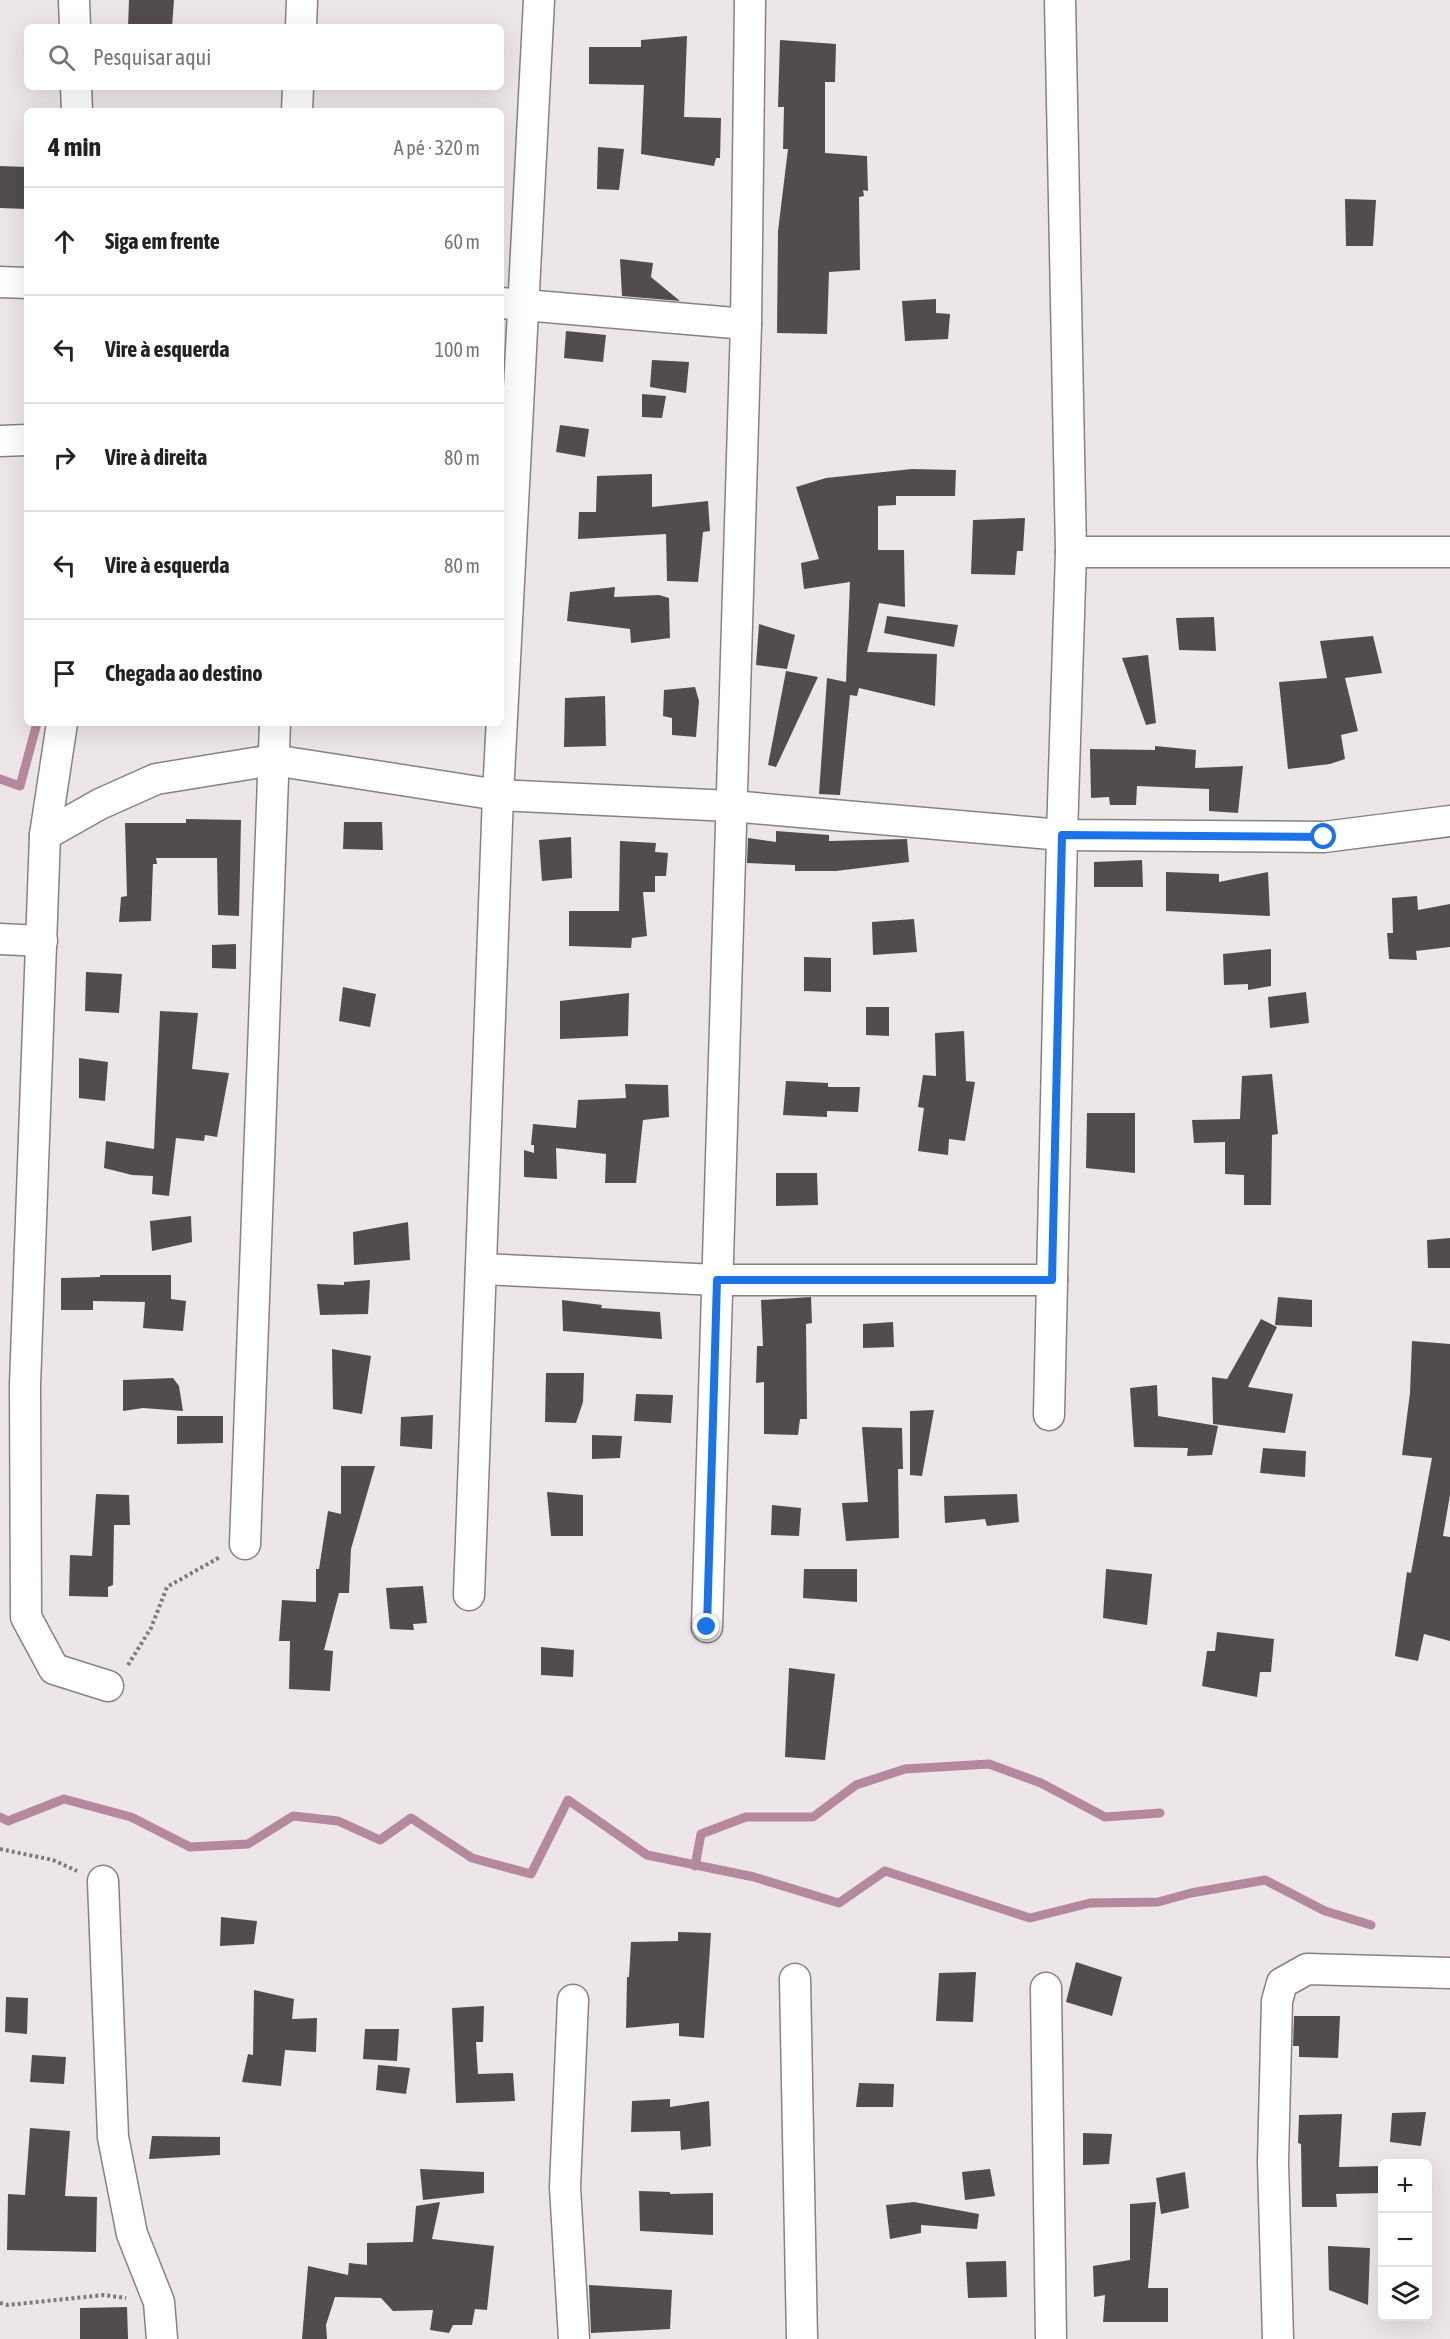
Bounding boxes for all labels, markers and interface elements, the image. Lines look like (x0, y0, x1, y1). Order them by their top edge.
search box (24, 24, 504, 90)
icon: search (45, 41, 78, 74)
text: Pesquisar aqui (93, 44, 211, 70)
text: 4 min (48, 132, 101, 162)
text: A pé · 320 m (394, 136, 480, 159)
icon: ahead (48, 225, 81, 258)
text: Siga em frente (105, 228, 220, 254)
text: 60 m (444, 230, 480, 253)
icon: left (48, 333, 81, 366)
text: Vire à esquerda (105, 336, 230, 362)
text: 100 m (435, 338, 480, 361)
icon: right (48, 441, 81, 474)
text: Vire à direita (105, 444, 207, 470)
text: 80 m (444, 446, 480, 469)
icon: left (48, 549, 81, 582)
text: Vire à esquerda (105, 552, 230, 578)
text: 80 m (444, 554, 480, 577)
icon: arrive (48, 657, 81, 690)
text: Chegada ao destino (105, 660, 263, 686)
route start (1310, 823, 1336, 849)
route end (693, 1613, 719, 1639)
map controls (1378, 2159, 1432, 2321)
button: + (1378, 2159, 1432, 2213)
button: − (1378, 2213, 1432, 2267)
button: layers (1378, 2267, 1432, 2321)

